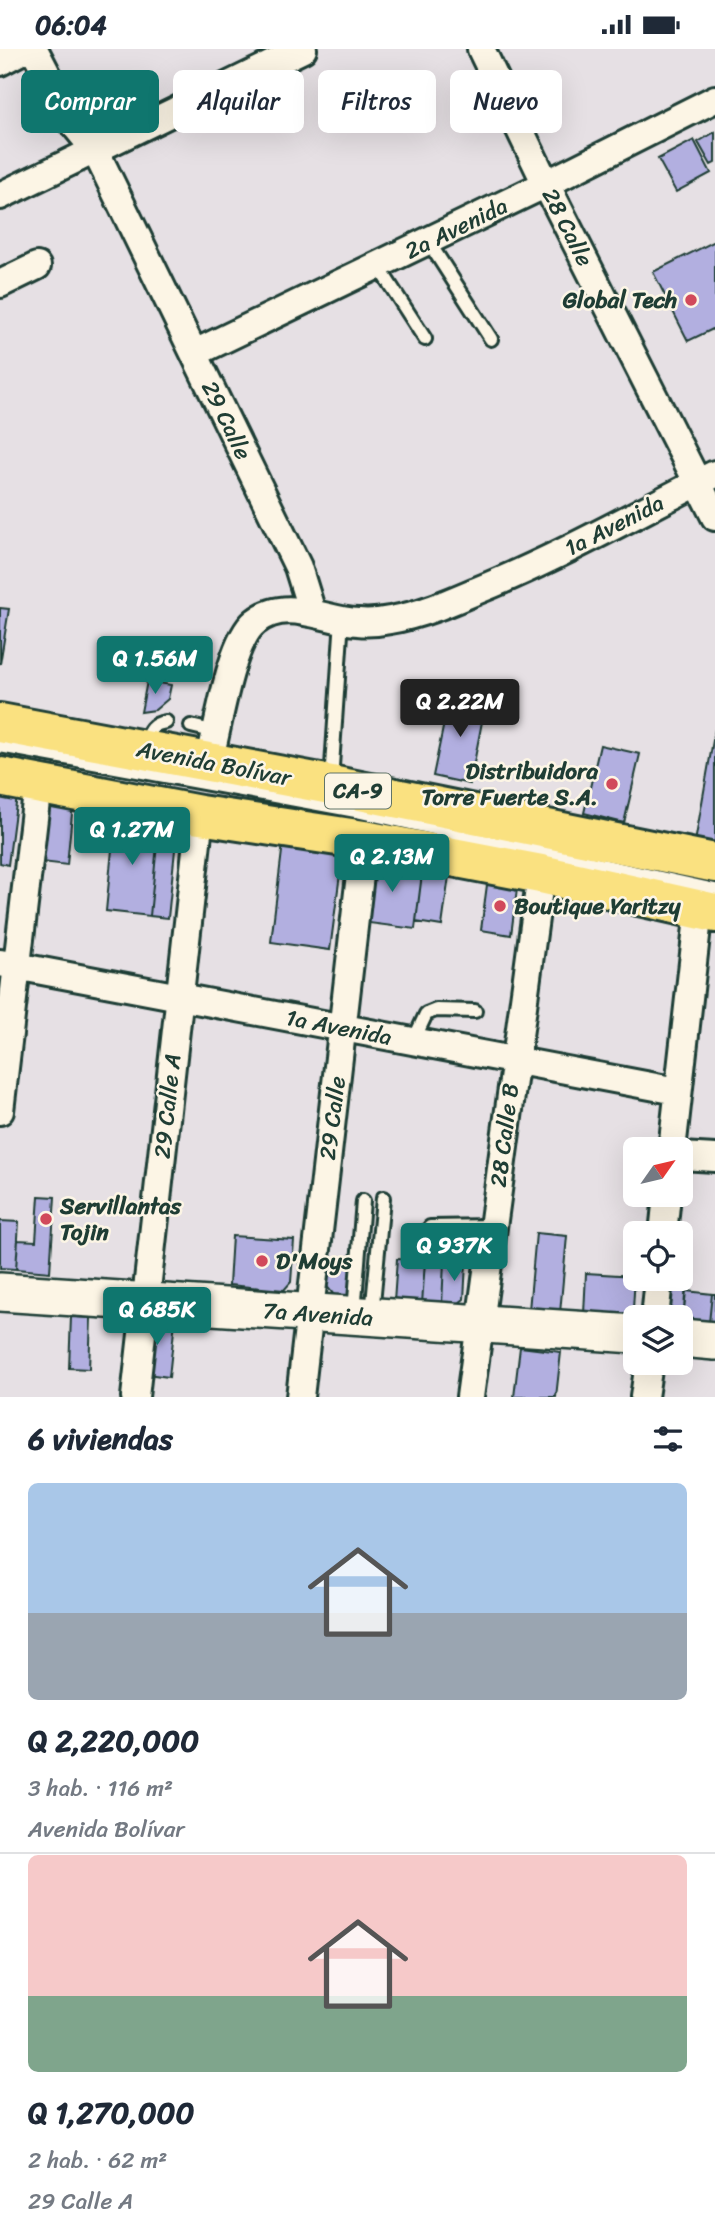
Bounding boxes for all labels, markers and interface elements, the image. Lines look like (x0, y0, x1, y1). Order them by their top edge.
text: 06:04 (35, 2, 107, 48)
chip: Comprar (21, 70, 159, 133)
chip: Alquilar (173, 70, 304, 133)
chip: Filtros (318, 70, 436, 133)
chip: Nuevo (450, 70, 562, 133)
street label: 28 Calle (530, 181, 605, 274)
street label: 2a Avenida (397, 186, 515, 271)
place label: Global Tech (562, 280, 677, 321)
marker: Global Tech (683, 292, 699, 308)
street label: 29 Calle (190, 373, 264, 467)
street label: 1a Avenida (557, 483, 671, 568)
pin: Q 1.56M (90, 637, 220, 696)
text: Q 1.56M (113, 638, 197, 679)
pin: Q 2.22M (395, 679, 525, 739)
text: Q 2.22M (416, 681, 504, 722)
street label: Avenida Bolívar (132, 728, 296, 799)
place label: Distribuidora Torre Fuerte S.A. (422, 751, 598, 818)
road number: CA-9 (325, 773, 391, 809)
marker: Distribuidora Torre Fuerte S.A. (604, 776, 620, 792)
pin: Q 1.27M (67, 807, 197, 867)
text: Q 1.27M (90, 809, 174, 850)
pin: Q 2.13M (327, 835, 457, 894)
text: Q 2.13M (350, 836, 434, 877)
place label: Boutique Yaritzy (514, 886, 682, 927)
marker: Boutique Yaritzy (492, 898, 508, 914)
street label: 1a Avenida (282, 997, 396, 1058)
street label: 29 Calle A (142, 1052, 193, 1161)
street label: 29 Calle (307, 1074, 358, 1162)
street label: 28 Calle B (478, 1081, 531, 1190)
north arrow (623, 1137, 693, 1207)
map controls (623, 1137, 693, 1375)
place label: Servillantas Tojin (59, 1186, 183, 1253)
marker: Servillantas Tojin (38, 1211, 54, 1227)
button: locate (623, 1221, 693, 1291)
pin: Q 937K (397, 1223, 511, 1283)
text: Q 937K (417, 1225, 491, 1266)
place label: D'Moys (276, 1241, 353, 1282)
marker: D'Moys (254, 1253, 270, 1269)
pin: Q 685K (100, 1287, 214, 1347)
text: Q 685K (119, 1289, 195, 1330)
street label: 7a Avenida (261, 1290, 375, 1339)
button: layers (623, 1305, 693, 1375)
text: 6 viviendas (28, 1412, 173, 1466)
icon: filters (649, 1420, 687, 1458)
icon: home (295, 1529, 421, 1655)
text: Q 2,220,000 (28, 1714, 199, 1768)
text: 3 hab. · 116 m² (28, 1768, 173, 1809)
text: Avenida Bolívar (28, 1809, 185, 1850)
icon: home (295, 1901, 421, 2027)
text: Q 1,270,000 (28, 2086, 195, 2140)
text: 2 hab. · 62 m² (28, 2140, 167, 2181)
text: 29 Calle A (28, 2181, 133, 2222)

